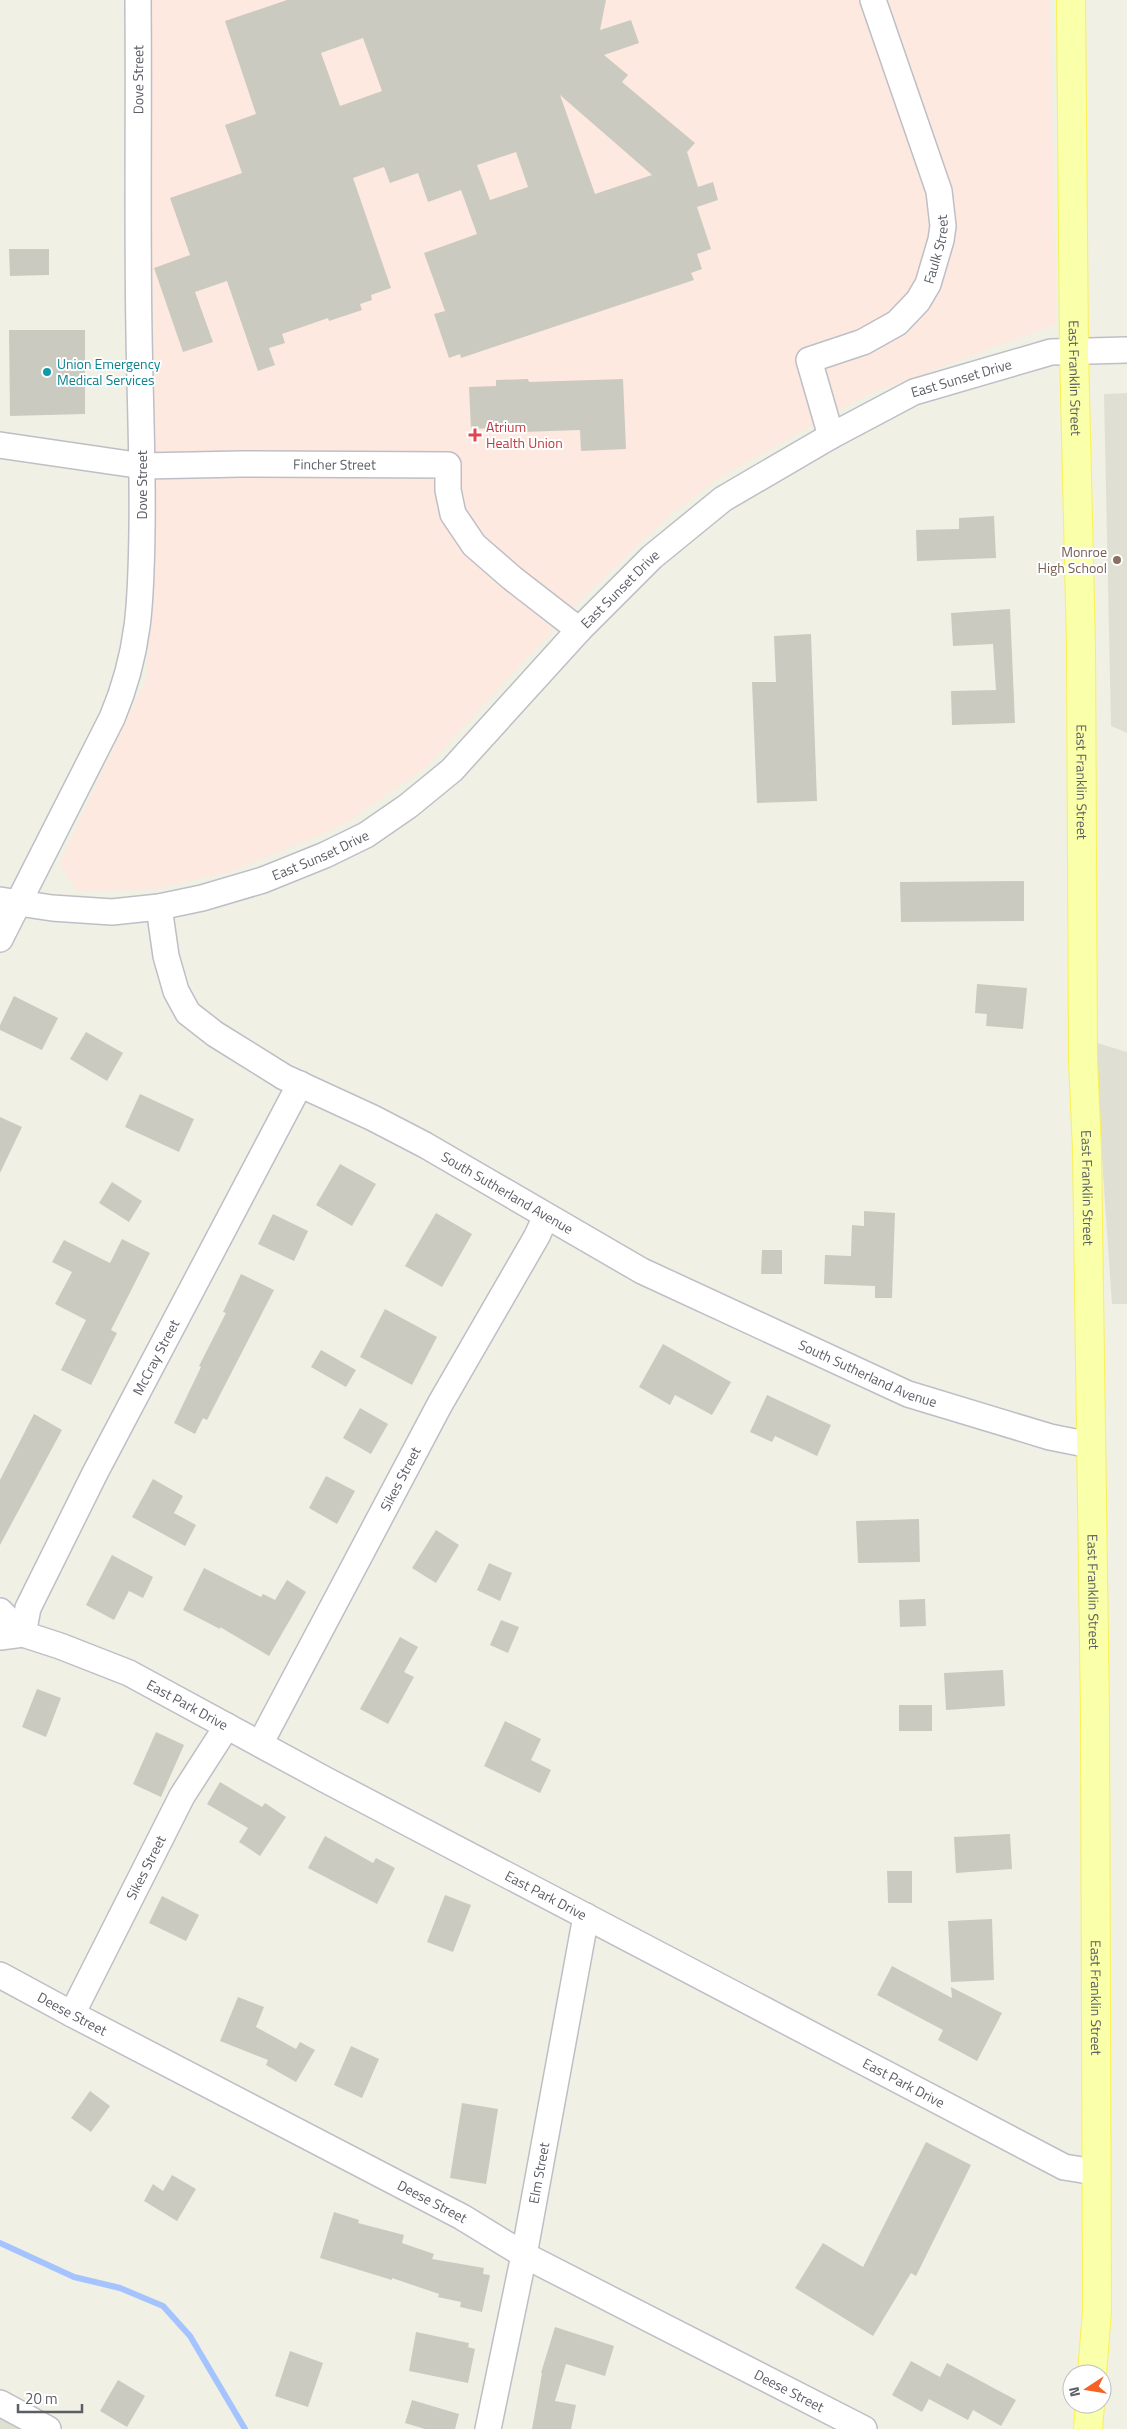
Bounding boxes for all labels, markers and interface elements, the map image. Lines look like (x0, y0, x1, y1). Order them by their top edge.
street label: Dove Street (127, 45, 148, 114)
street label: Faulk Street (918, 214, 953, 286)
street label: East Franklin Street (1064, 320, 1087, 436)
place label: Union Emergency Medical Services (57, 353, 161, 390)
street label: East Sunset Drive (908, 353, 1014, 402)
marker: Union Emergency Medical Services (41, 366, 53, 378)
place label: Atrium Health Union (486, 416, 563, 453)
marker: Atrium Health Union (468, 428, 482, 442)
street label: Dove Street (131, 450, 152, 520)
street label: Fincher Street (293, 453, 376, 475)
place label: Monroe High School (1037, 541, 1107, 578)
street label: East Sunset Drive (575, 544, 664, 633)
marker: Monroe High School (1111, 554, 1123, 566)
street label: East Franklin Street (1071, 724, 1093, 840)
street label: East Sunset Drive (269, 824, 372, 885)
street label: East Franklin Street (1076, 1130, 1099, 1246)
street label: South Sutherland Avenue (437, 1146, 577, 1239)
street label: McCray Street (127, 1315, 184, 1399)
street label: South Sutherland Avenue (795, 1334, 940, 1412)
street label: Sikes Street (374, 1443, 426, 1514)
street label: East Franklin Street (1082, 1534, 1105, 1650)
street label: East Park Drive (143, 1674, 232, 1735)
street label: Sikes Street (120, 1831, 171, 1903)
street label: East Park Drive (501, 1865, 591, 1925)
street label: East Franklin Street (1086, 1940, 1107, 2056)
street label: Deese Street (34, 1986, 111, 2041)
street label: East Park Drive (859, 2052, 949, 2113)
street label: Elm Street (523, 2141, 554, 2205)
street label: Deese Street (394, 2174, 472, 2228)
street label: Deese Street (751, 2364, 828, 2417)
north arrow (1062, 2364, 1112, 2414)
scale bar (18, 2382, 81, 2414)
text: N (1063, 2385, 1085, 2399)
text: 20 m (25, 2387, 58, 2410)

